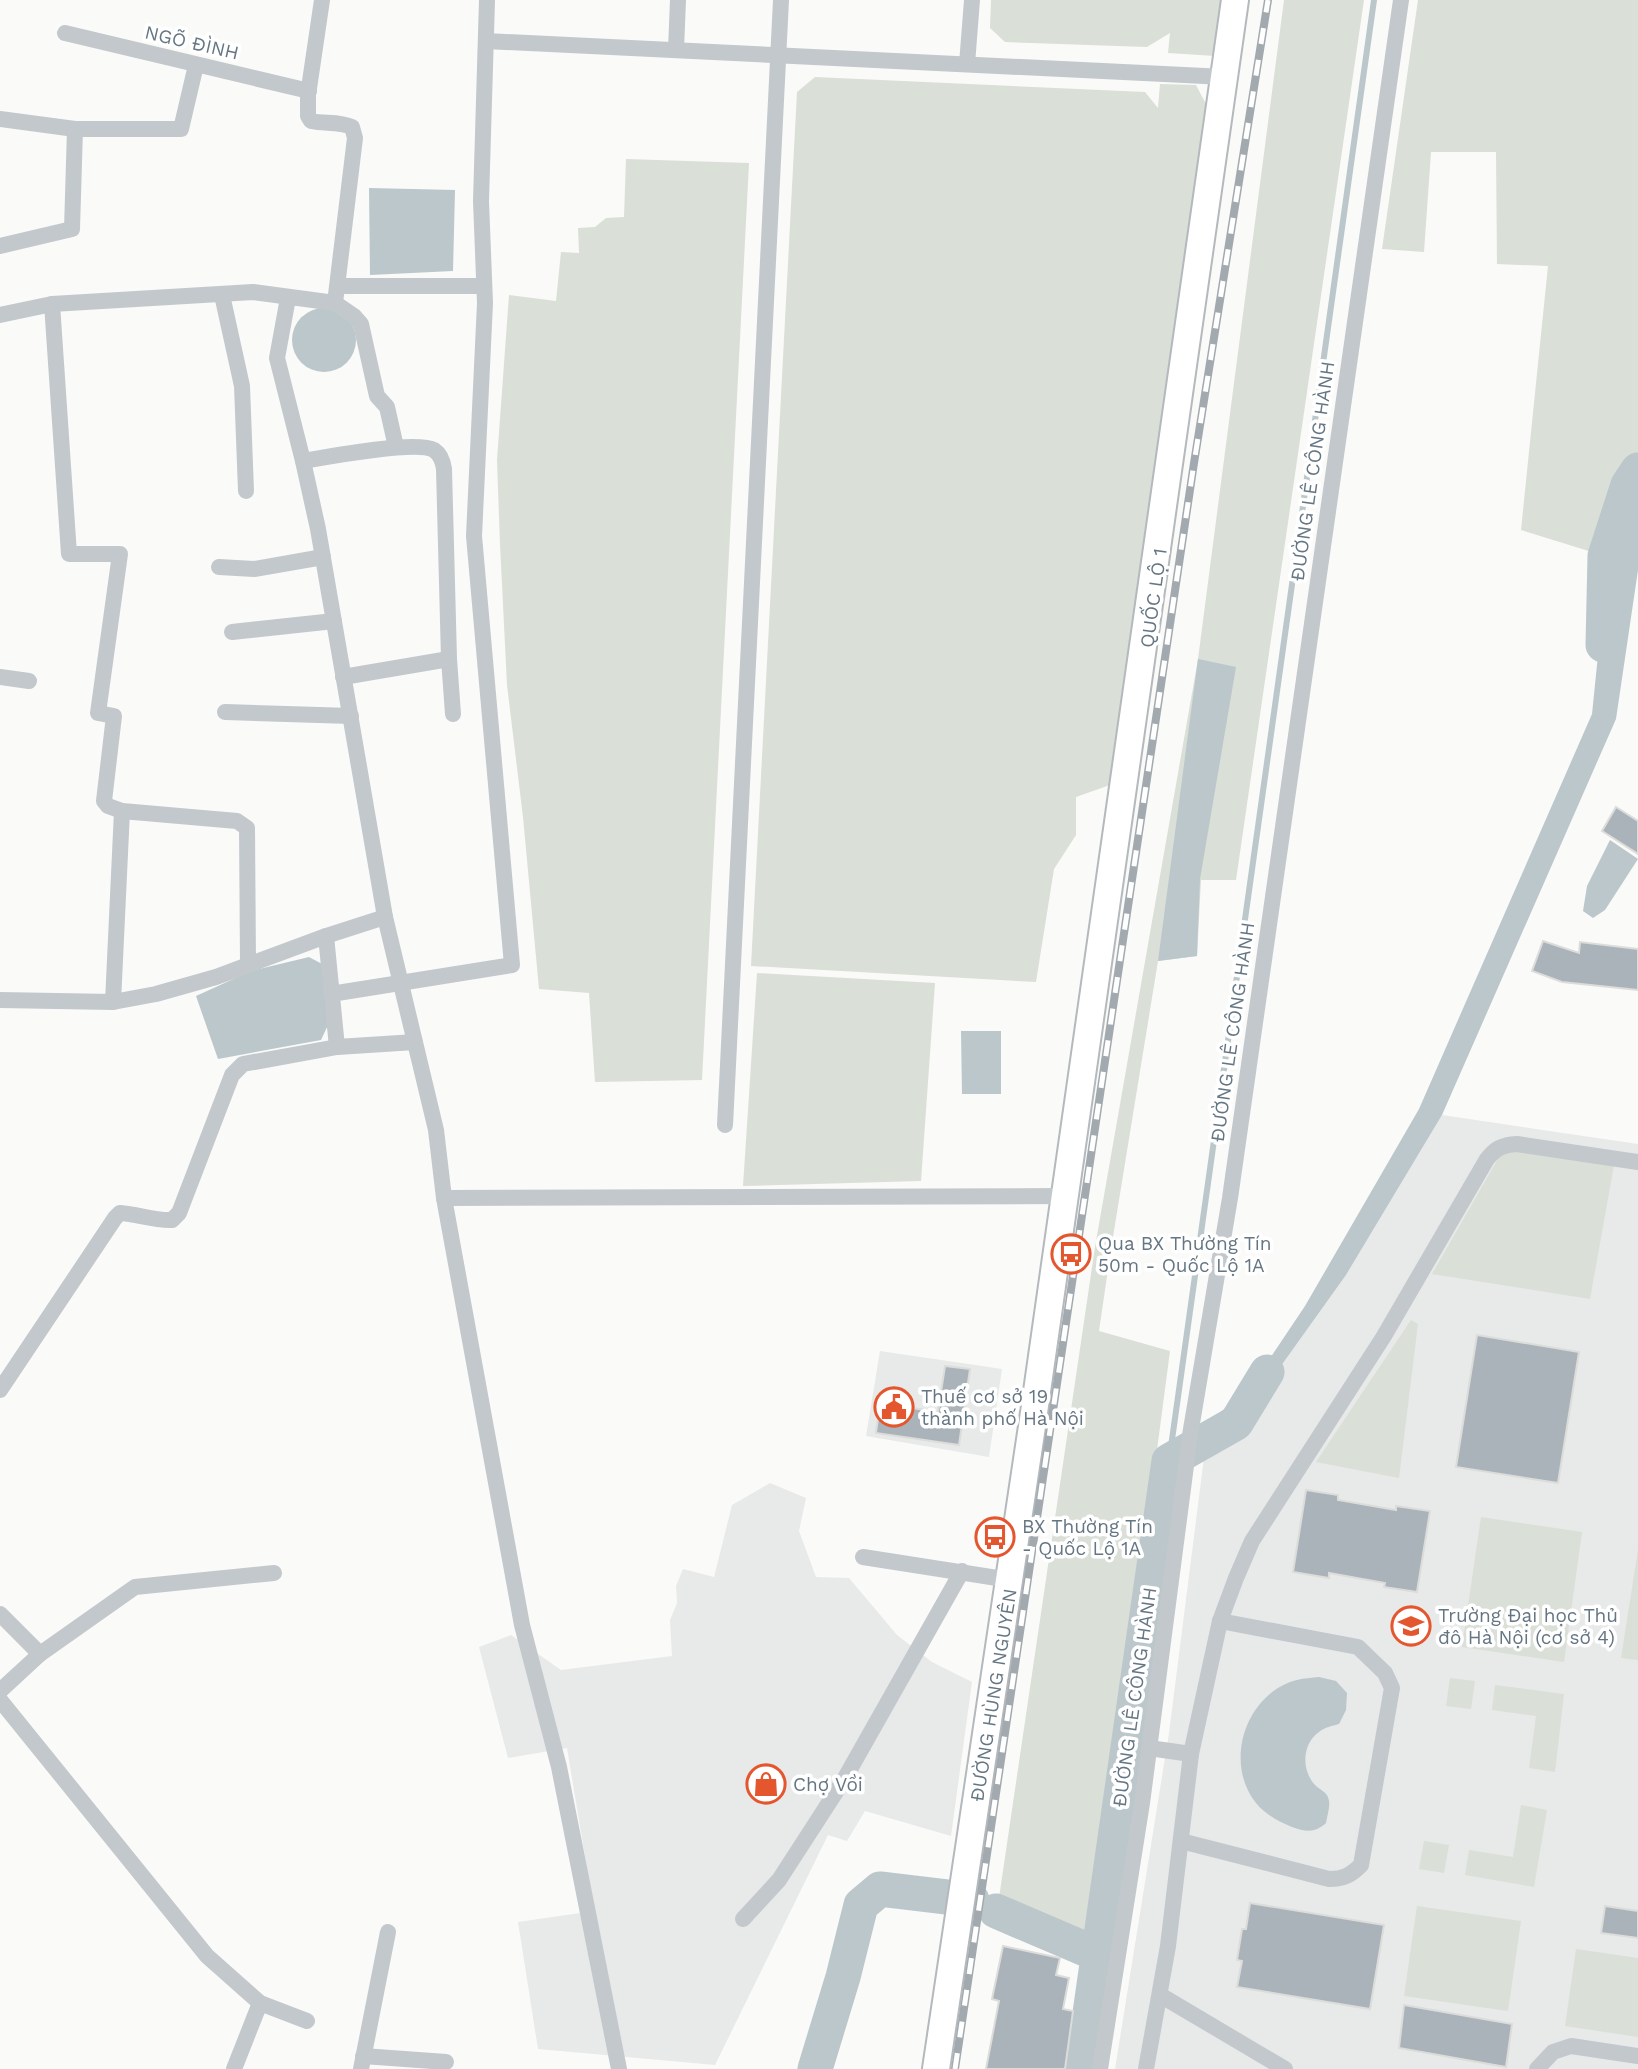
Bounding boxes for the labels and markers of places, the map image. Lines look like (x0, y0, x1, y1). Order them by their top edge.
place label: Qua BX Thường Tín 50m - Quốc Lộ 1A (1098, 1232, 1272, 1277)
bus stop icon: Qua BX Thường Tín 50m - Quốc Lộ 1A (1050, 1233, 1092, 1275)
place label: Thuế cơ sở 19 thành phố Hà Nội (921, 1385, 1084, 1430)
public building icon: Thuế cơ sở 19 thành phố Hà Nội (873, 1386, 915, 1428)
place label: BX Thường Tín - Quốc Lộ 1A (1022, 1515, 1153, 1560)
bus stop icon: BX Thường Tín - Quốc Lộ 1A (974, 1516, 1016, 1558)
place label: Trường Đại học Thủ đô Hà Nội (cơ sở 4) (1438, 1604, 1618, 1649)
school or university icon: Trường Đại học Thủ đô Hà Nội (cơ sở 4) (1390, 1605, 1432, 1647)
shop icon: Chợ Vồi (745, 1763, 787, 1805)
place label: Chợ Vồi (793, 1773, 863, 1796)

